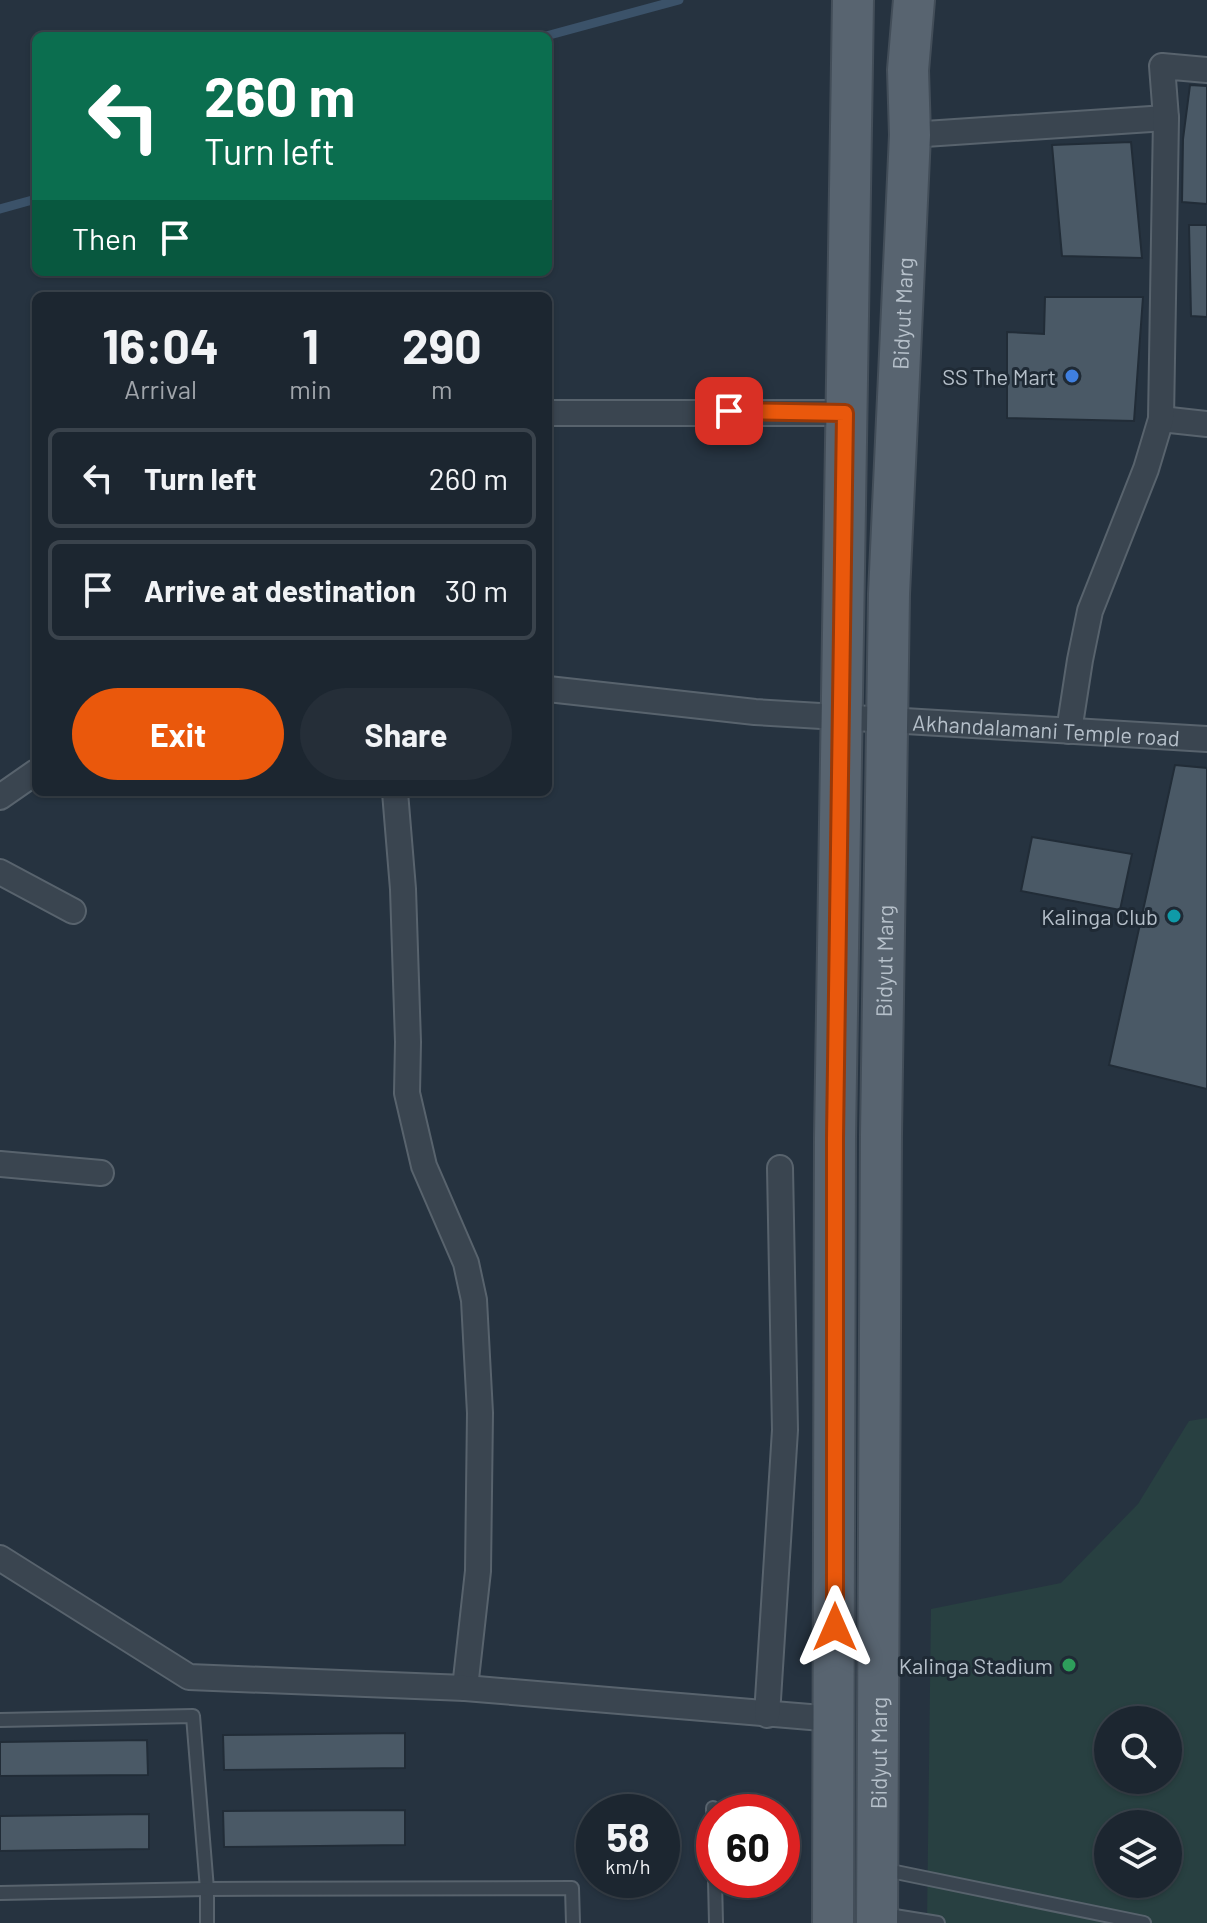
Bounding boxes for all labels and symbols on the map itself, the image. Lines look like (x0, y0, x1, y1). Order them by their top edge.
street label: Bidyut Marg (886, 257, 917, 370)
place label: SS The Mart (942, 363, 1056, 389)
marker: SS The Mart (1063, 367, 1081, 385)
pin (695, 377, 763, 445)
street label: Akhandalamani Temple road (912, 708, 1181, 750)
place label: Kalinga Club (1041, 903, 1158, 929)
street label: Bidyut Marg (870, 905, 897, 1017)
marker: Kalinga Club (1165, 907, 1183, 925)
position arrow (793, 1585, 877, 1669)
place label: Kalinga Stadium (899, 1652, 1053, 1678)
marker: Kalinga Stadium (1060, 1656, 1078, 1674)
street label: Bidyut Marg (865, 1697, 891, 1809)
speed limit sign: 60 (696, 1794, 800, 1898)

